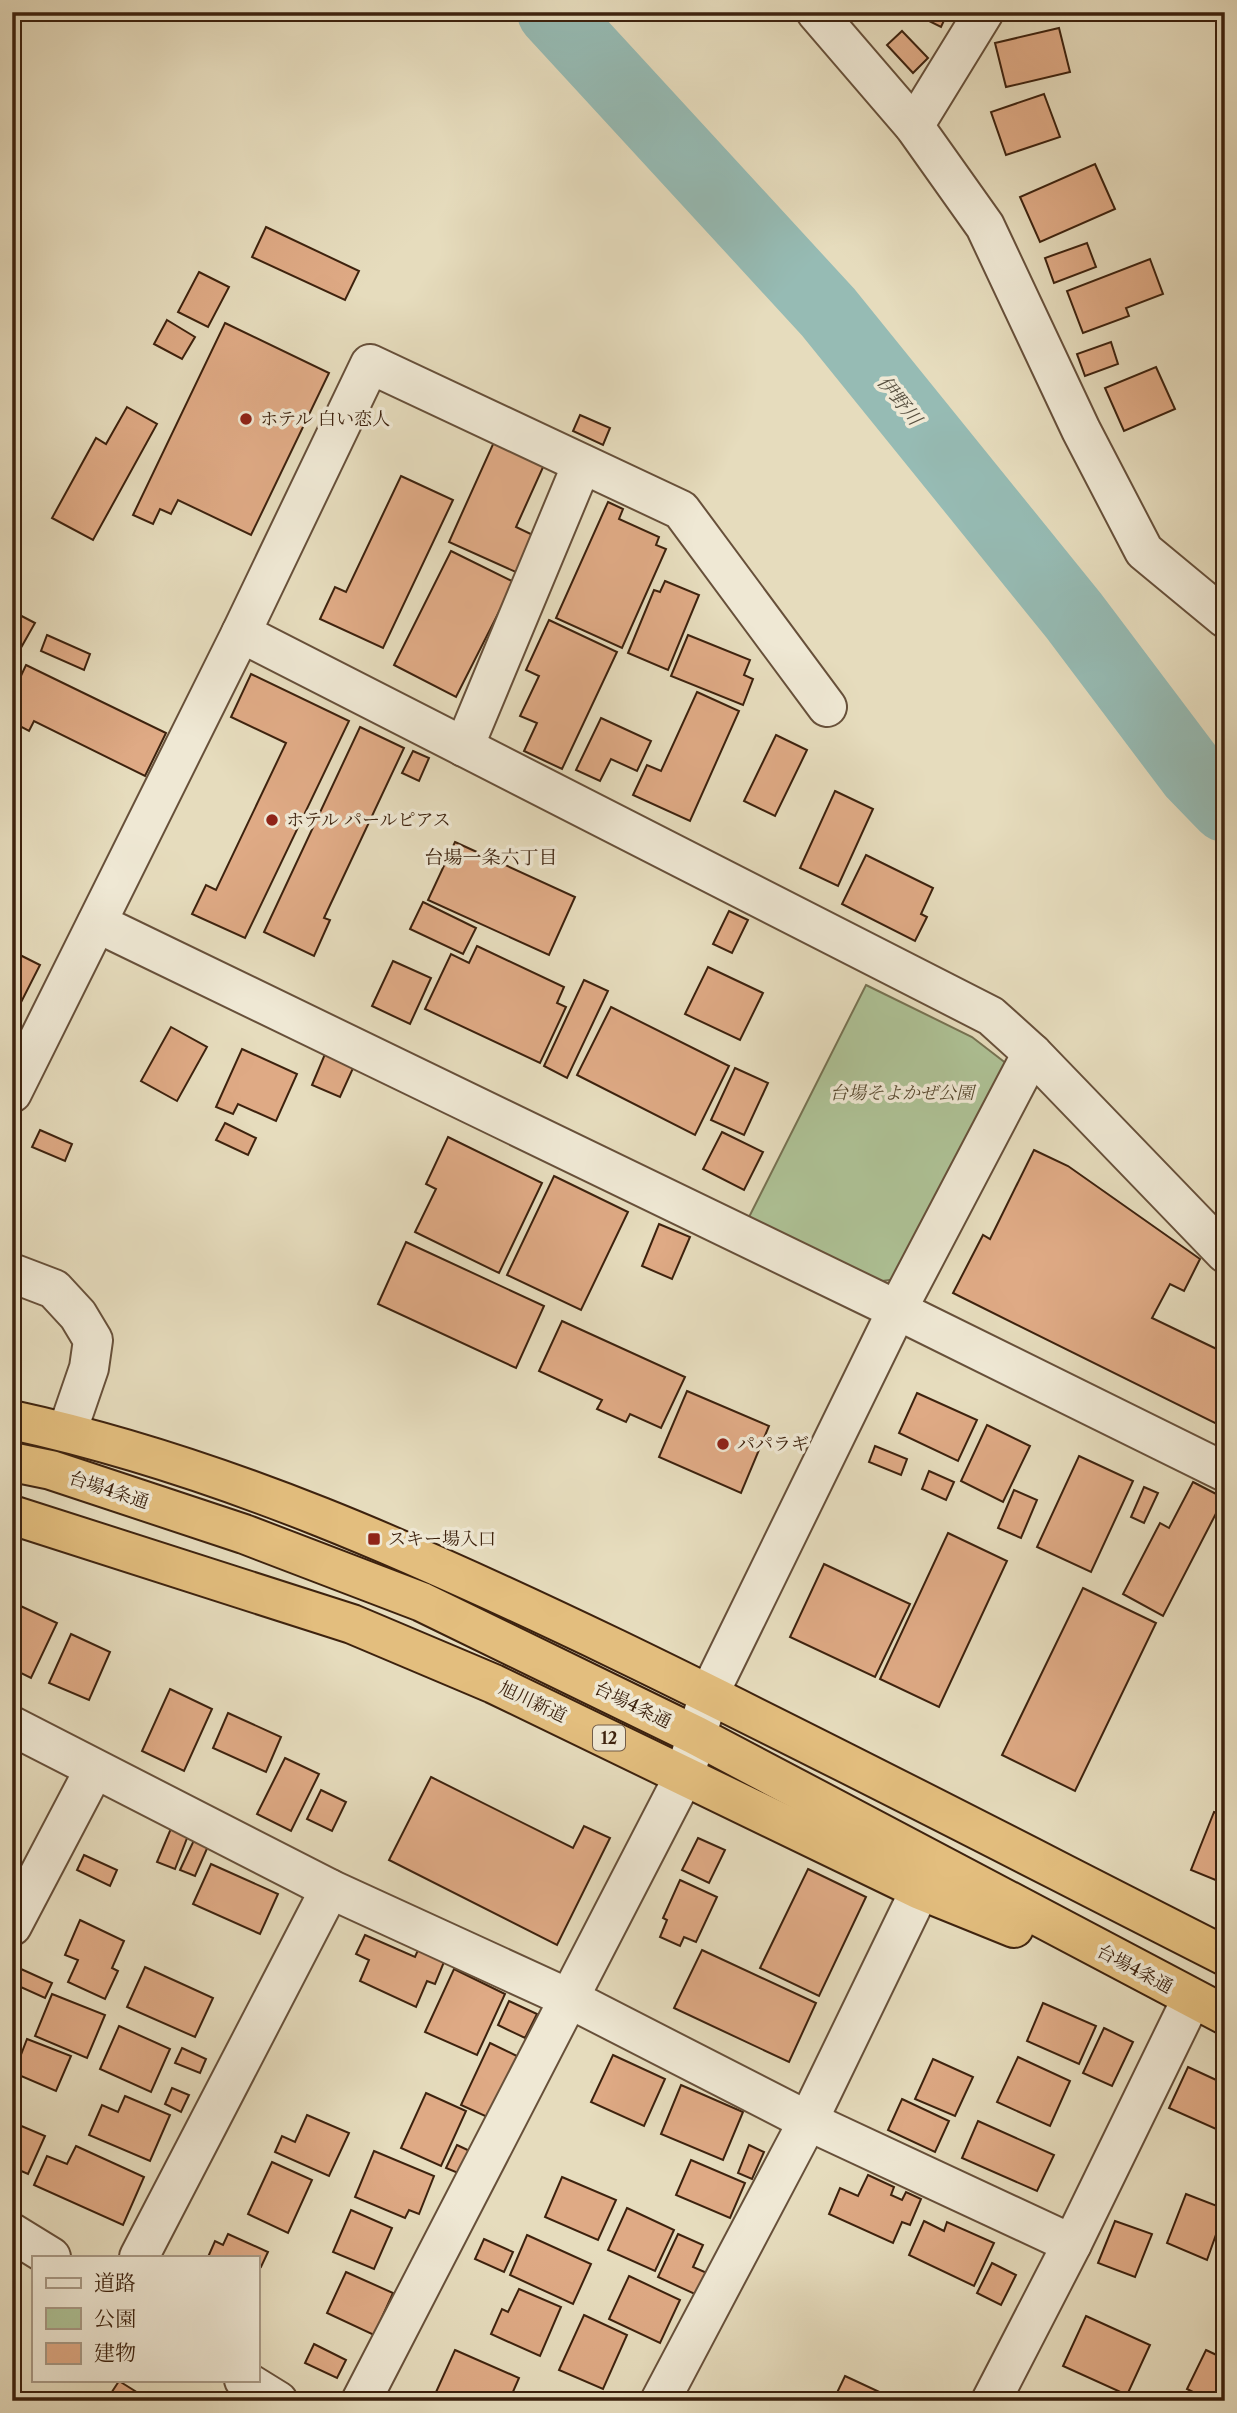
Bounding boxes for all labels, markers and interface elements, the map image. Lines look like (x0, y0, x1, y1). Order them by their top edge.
water label: 伊野川 (873, 371, 928, 431)
place label: ホテル 白い恋人 (260, 408, 390, 430)
marker: ホテル 白い恋人 (238, 411, 254, 427)
place label: ホテル パールピアス (286, 809, 451, 831)
marker: ホテル パールピアス (264, 812, 280, 828)
district label: 台場一条六丁目 (424, 846, 558, 869)
park label: 台場そよかぜ公園 (830, 1082, 977, 1104)
place label: パパラギ (737, 1433, 809, 1455)
marker: パパラギ (715, 1436, 731, 1452)
street label: 台場4条通 (66, 1467, 152, 1513)
place label: スキー場入口 (388, 1528, 496, 1550)
marker: スキー場入口 (366, 1531, 382, 1547)
street label: 旭川新道 (496, 1677, 570, 1727)
street label: 台場4条通 (591, 1677, 675, 1733)
road number: 12 (593, 1726, 625, 1750)
street label: 台場4条通 (1093, 1940, 1177, 1998)
legend (32, 2256, 259, 2382)
text: 道路 (94, 2270, 136, 2295)
text: 公園 (94, 2306, 136, 2331)
text: 建物 (94, 2340, 136, 2365)

